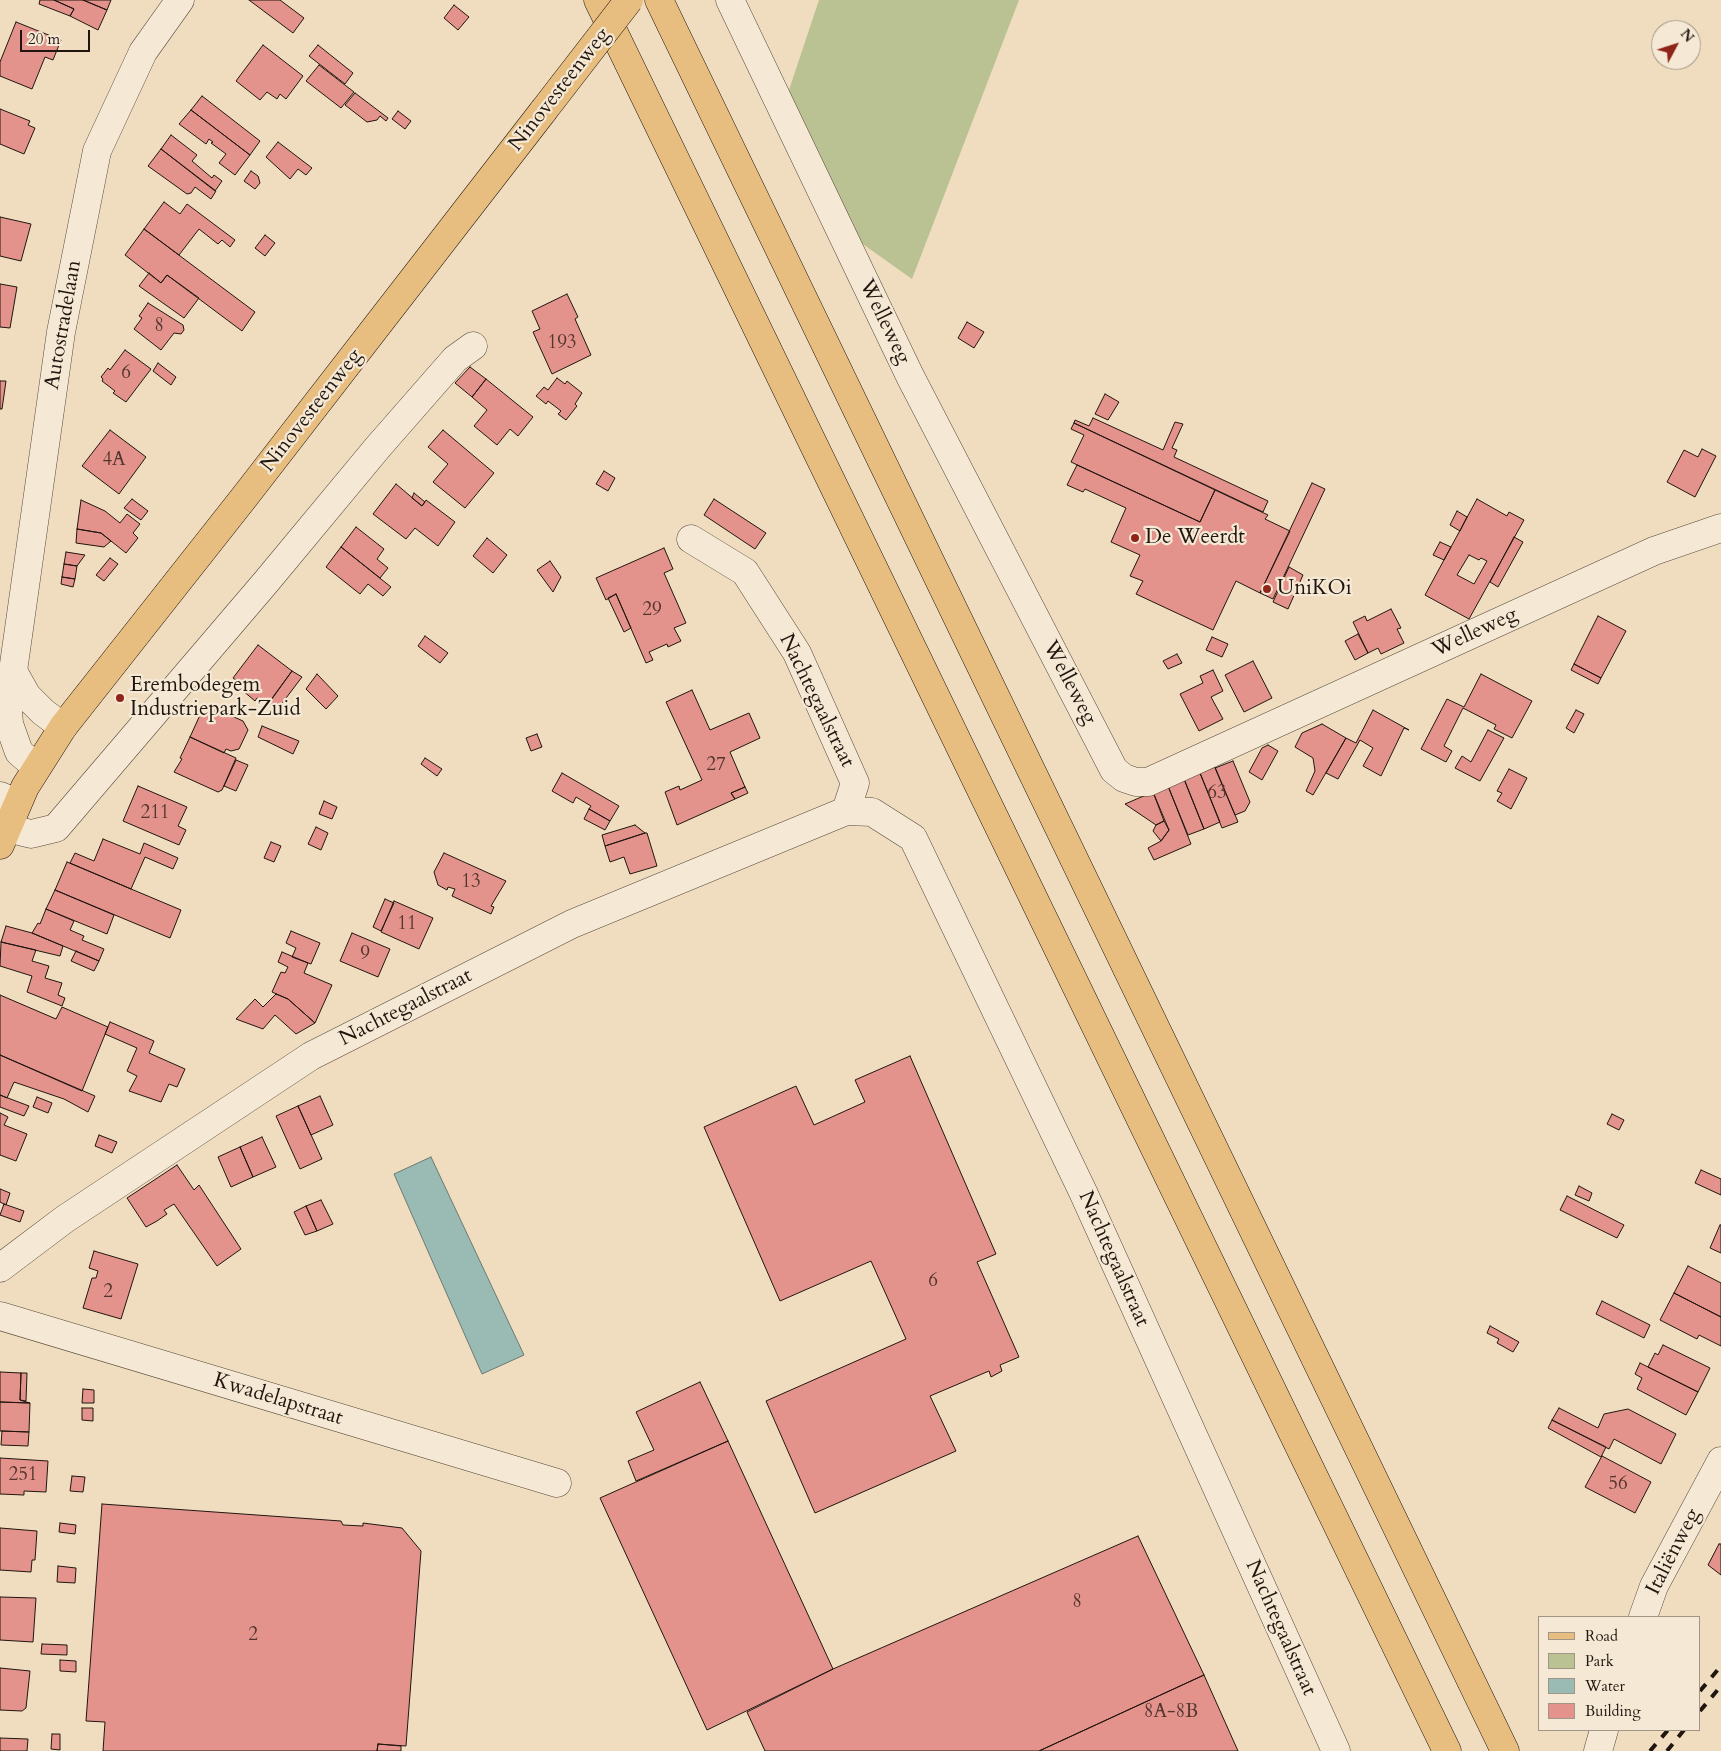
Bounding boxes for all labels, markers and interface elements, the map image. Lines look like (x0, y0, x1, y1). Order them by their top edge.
scale bar (22, 20, 92, 52)
north arrow (1651, 20, 1701, 70)
street label: Ninovesteenweg (504, 23, 616, 157)
text: N (1676, 25, 1698, 46)
text: 20 m (28, 29, 60, 49)
street label: Autostradelaan (40, 258, 88, 392)
street label: Welleweg (853, 276, 915, 368)
house number: 8 (154, 316, 164, 338)
house number: 193 (547, 333, 577, 355)
street label: Ninovesteenweg (256, 344, 368, 478)
house number: 6 (121, 363, 131, 385)
house number: 4A (102, 450, 126, 472)
place label: De Weerdt (1145, 525, 1245, 551)
marker: De Weerdt (1129, 532, 1141, 544)
place label: UniKOi (1277, 576, 1352, 602)
marker: UniKOi (1261, 583, 1273, 595)
house number: 29 (642, 600, 662, 622)
street label: Welleweg (1428, 602, 1522, 664)
street label: Nachtegaalstraat (773, 630, 859, 772)
street label: Welleweg (1036, 637, 1102, 729)
place label: Erembodegem Industriepark-Zuid (130, 673, 301, 723)
marker: Erembodegem Industriepark-Zuid (114, 692, 126, 704)
house number: 27 (706, 755, 726, 777)
house number: 63 (1207, 783, 1227, 805)
house number: 211 (140, 803, 170, 825)
house number: 13 (461, 872, 481, 894)
house number: 11 (397, 914, 417, 936)
house number: 9 (360, 944, 370, 966)
street label: Nachtegaalstraat (335, 964, 477, 1052)
street label: Nachtegaalstraat (1072, 1187, 1154, 1331)
house number: 6 (928, 1271, 938, 1293)
house number: 2 (103, 1282, 113, 1304)
street label: Kwadelapstraat (210, 1368, 346, 1432)
house number: 251 (8, 1465, 38, 1487)
house number: 56 (1608, 1474, 1628, 1496)
street label: Italiënweg (1641, 1505, 1707, 1599)
street label: Nachtegaalstraat (1239, 1556, 1321, 1700)
house number: 8 (1072, 1592, 1082, 1614)
legend (1538, 1616, 1701, 1731)
house number: 2 (248, 1625, 258, 1647)
text: Road (1585, 1626, 1618, 1646)
text: Park (1585, 1651, 1614, 1671)
text: Water (1585, 1676, 1625, 1696)
text: Building (1585, 1701, 1641, 1721)
house number: 8A-8B (1144, 1702, 1198, 1724)

